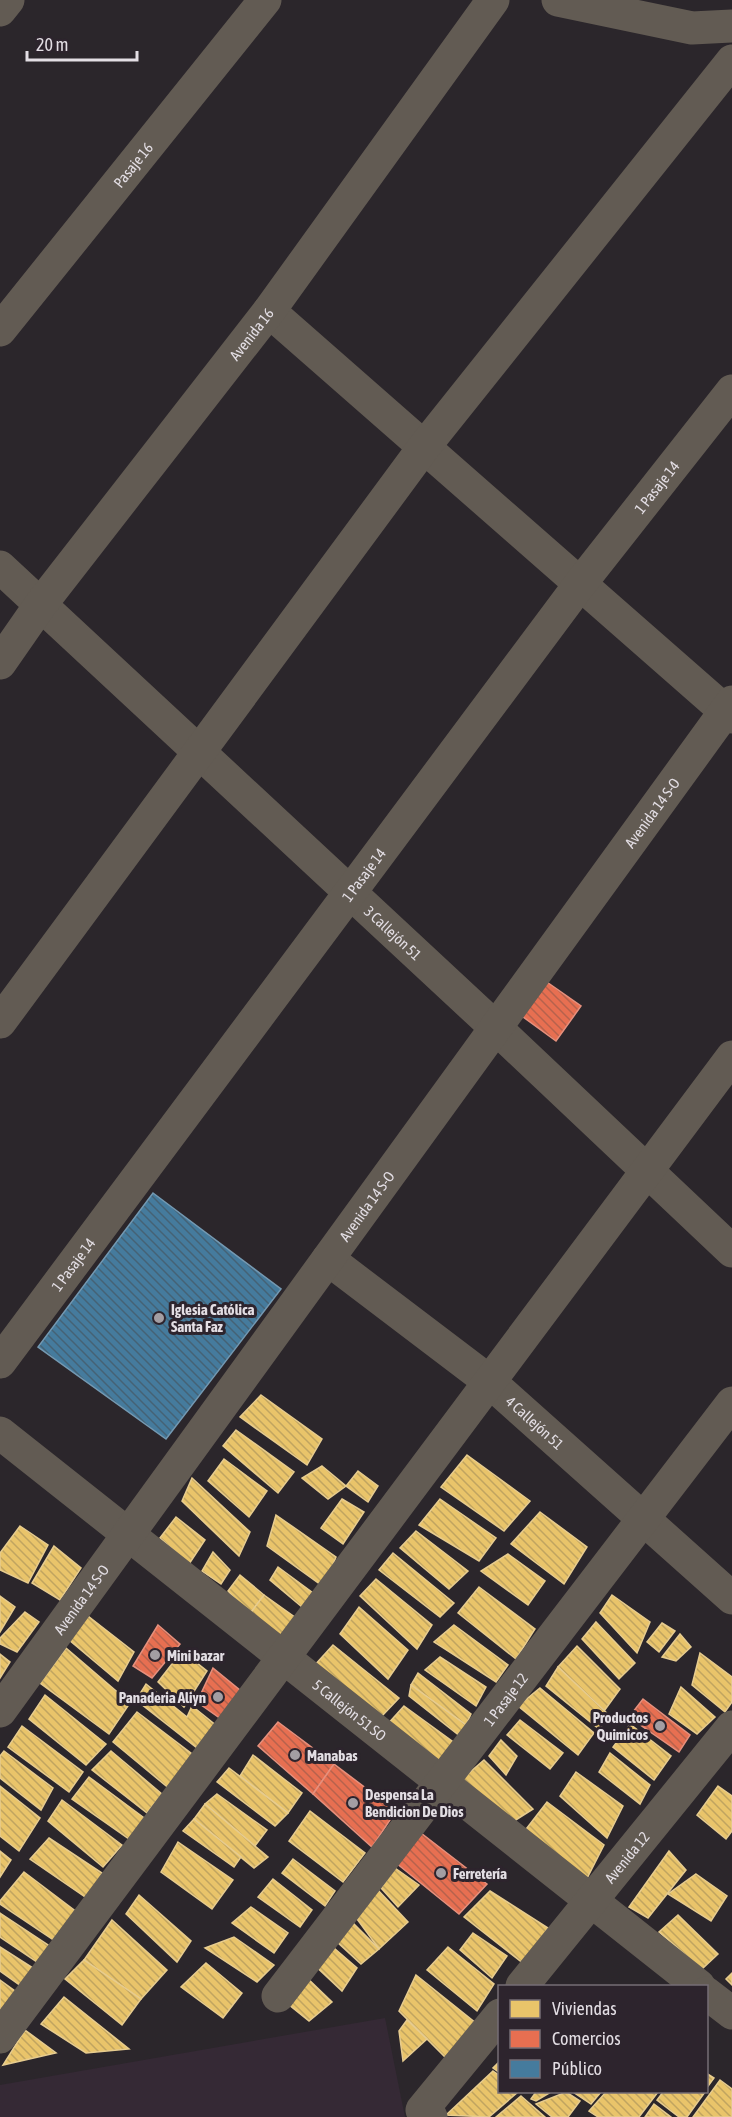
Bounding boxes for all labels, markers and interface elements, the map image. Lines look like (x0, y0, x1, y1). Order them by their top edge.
scale bar (27, 24, 136, 62)
text: 20 m (36, 34, 68, 55)
street label: Pasaje 16 (110, 139, 156, 191)
street label: Avenida 16 (226, 305, 277, 363)
street label: 1 Pasaje 14 (631, 457, 682, 516)
street label: Avenida 14 S-O (621, 774, 683, 851)
street label: 1 Pasaje 14 (338, 845, 389, 904)
street label: 3 Callejón 51 (361, 902, 425, 963)
street label: Avenida 14 S-O (335, 1167, 398, 1244)
street label: 1 Pasaje 14 (48, 1234, 98, 1294)
place label: Iglesia Católica Santa Faz (171, 1301, 255, 1335)
marker: Iglesia Católica Santa Faz (152, 1311, 166, 1325)
street label: 4 Callejón 51 (503, 1392, 568, 1452)
street label: Avenida 14 S-O (50, 1561, 112, 1638)
place label: Mini bazar (167, 1647, 225, 1664)
marker: Mini bazar (148, 1648, 162, 1662)
street label: 1 Pasaje 12 (480, 1669, 531, 1729)
street label: 5 Callejón 51 SO (310, 1676, 390, 1744)
place label: Panaderia Aliyn (119, 1689, 206, 1706)
marker: Panaderia Aliyn (211, 1690, 225, 1704)
place label: Productos Quimicos (593, 1709, 649, 1743)
marker: Productos Quimicos (653, 1719, 667, 1733)
place label: Manabas (307, 1747, 358, 1764)
marker: Manabas (288, 1748, 302, 1762)
place label: Despensa La Bendicion De Dios (365, 1786, 464, 1820)
marker: Despensa La Bendicion De Dios (346, 1796, 360, 1810)
street label: Avenida 12 (601, 1828, 652, 1886)
place label: Ferretería (453, 1865, 507, 1882)
marker: Ferretería (434, 1866, 448, 1880)
legend (498, 1985, 708, 2093)
text: Viviendas (552, 1998, 617, 2019)
text: Comercios (552, 2028, 621, 2049)
text: Público (552, 2058, 602, 2079)

